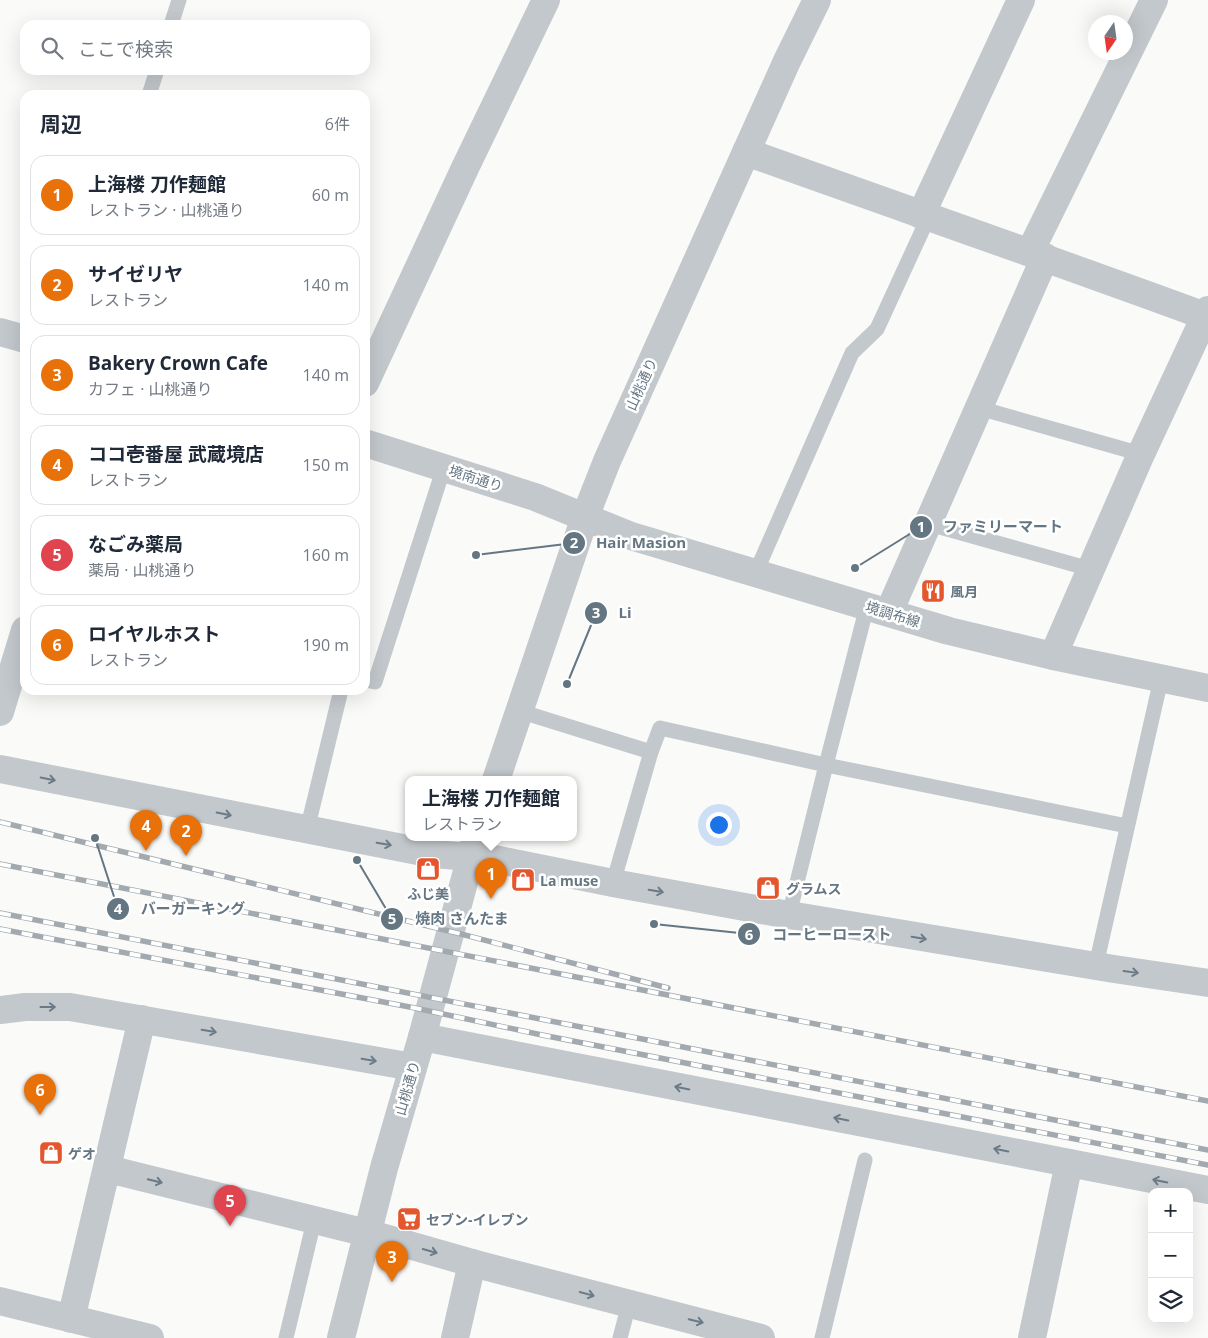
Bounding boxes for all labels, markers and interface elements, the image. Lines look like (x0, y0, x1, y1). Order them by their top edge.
north arrow (1088, 15, 1133, 60)
search box (20, 20, 370, 75)
icon: search (38, 34, 66, 62)
text: ここで検索 (78, 36, 173, 62)
text: 周辺 (40, 110, 82, 138)
text: 6件 (325, 113, 350, 135)
text: 上海楼 刀作麺館 (88, 171, 226, 197)
text: 1 (52, 184, 62, 206)
text: 60 m (312, 184, 349, 206)
text: レストラン · 山桃通り (88, 199, 245, 221)
text: サイゼリヤ (88, 261, 183, 287)
text: 2 (52, 274, 62, 296)
text: 140 m (303, 274, 349, 296)
text: レストラン (88, 289, 168, 311)
text: Bakery Crown Cafe (88, 350, 268, 376)
street label: 山桃通り (621, 355, 661, 413)
text: 3 (52, 364, 62, 386)
text: 140 m (303, 364, 349, 386)
text: カフェ · 山桃通り (88, 378, 213, 400)
text: ココ壱番屋 武蔵境店 (88, 441, 264, 467)
text: 4 (52, 454, 62, 476)
text: 150 m (303, 454, 349, 476)
street label: 境南通り (446, 460, 506, 496)
text: レストラン (88, 469, 168, 491)
callout: ファミリーマート (908, 512, 1073, 542)
text: 1 (917, 516, 925, 536)
text: ファミリーマート (943, 516, 1063, 536)
callout: Hair Masion (561, 528, 696, 558)
text: なごみ薬局 (88, 531, 183, 557)
text: 2 (570, 532, 579, 552)
text: Hair Masion (596, 532, 686, 552)
text: 5 (52, 544, 62, 566)
text: 160 m (303, 544, 349, 566)
text: 薬局 · 山桃通り (88, 559, 197, 581)
restaurant icon: 風月 (920, 578, 946, 604)
place label: 風月 (950, 582, 978, 601)
street label: 境調布線 (863, 597, 923, 631)
callout: Li (584, 598, 642, 628)
text: 3 (592, 602, 600, 622)
text: Li (618, 602, 632, 622)
text: ロイヤルホスト (88, 621, 220, 647)
text: 6 (52, 634, 62, 656)
text: 190 m (303, 634, 349, 656)
text: レストラン (88, 649, 168, 671)
one-way arrow (39, 775, 55, 784)
popup (405, 776, 577, 841)
text: 上海楼 刀作麺館 (422, 785, 560, 811)
one-way arrow (216, 809, 232, 819)
pin: 4 (130, 810, 162, 851)
your location (706, 812, 732, 838)
text: レストラン (422, 813, 502, 835)
pin: 2 (170, 815, 202, 856)
one-way arrow (376, 840, 392, 850)
shop icon: ふじ美 (415, 856, 441, 882)
pin: 1 (475, 858, 507, 899)
shop icon: La muse (510, 867, 536, 893)
place label: La muse (540, 871, 598, 890)
shop icon: グラムス (755, 875, 781, 901)
place label: グラムス (786, 879, 842, 898)
place label: ふじ美 (407, 884, 449, 903)
one-way arrow (647, 886, 663, 896)
callout: バーガーキング (105, 894, 255, 924)
text: 4 (114, 898, 123, 918)
text: バーガーキング (141, 898, 245, 918)
callout: 焼肉 さんたま (380, 904, 519, 934)
text: 5 (388, 908, 396, 928)
text: 焼肉 さんたま (415, 908, 509, 928)
callout: コーヒーロースト (737, 919, 902, 949)
text: 6 (745, 924, 754, 944)
text: コーヒーロースト (772, 924, 892, 944)
one-way arrow (911, 933, 927, 943)
one-way arrow (1123, 967, 1139, 977)
one-way arrow (40, 1002, 56, 1012)
one-way arrow (200, 1027, 216, 1037)
one-way arrow (360, 1056, 376, 1066)
street label: 山桃通り (390, 1058, 424, 1118)
pin: 6 (24, 1074, 56, 1115)
one-way arrow (674, 1083, 690, 1092)
one-way arrow (833, 1114, 849, 1123)
shop icon: ゲオ (38, 1140, 64, 1166)
place label: ゲオ (68, 1144, 96, 1163)
one-way arrow (993, 1144, 1009, 1154)
one-way arrow (1153, 1175, 1169, 1185)
one-way arrow (147, 1176, 163, 1186)
pin: 5 (214, 1185, 246, 1226)
map controls (1148, 1188, 1193, 1323)
button: + (1148, 1188, 1193, 1233)
supermarket icon: セブン-イレブン (396, 1206, 422, 1232)
place label: セブン-イレブン (426, 1210, 529, 1229)
button: − (1148, 1233, 1193, 1278)
pin: 3 (376, 1241, 408, 1282)
one-way arrow (422, 1247, 438, 1257)
button: layers (1148, 1278, 1193, 1323)
one-way arrow (579, 1289, 595, 1299)
one-way arrow (687, 1317, 703, 1327)

